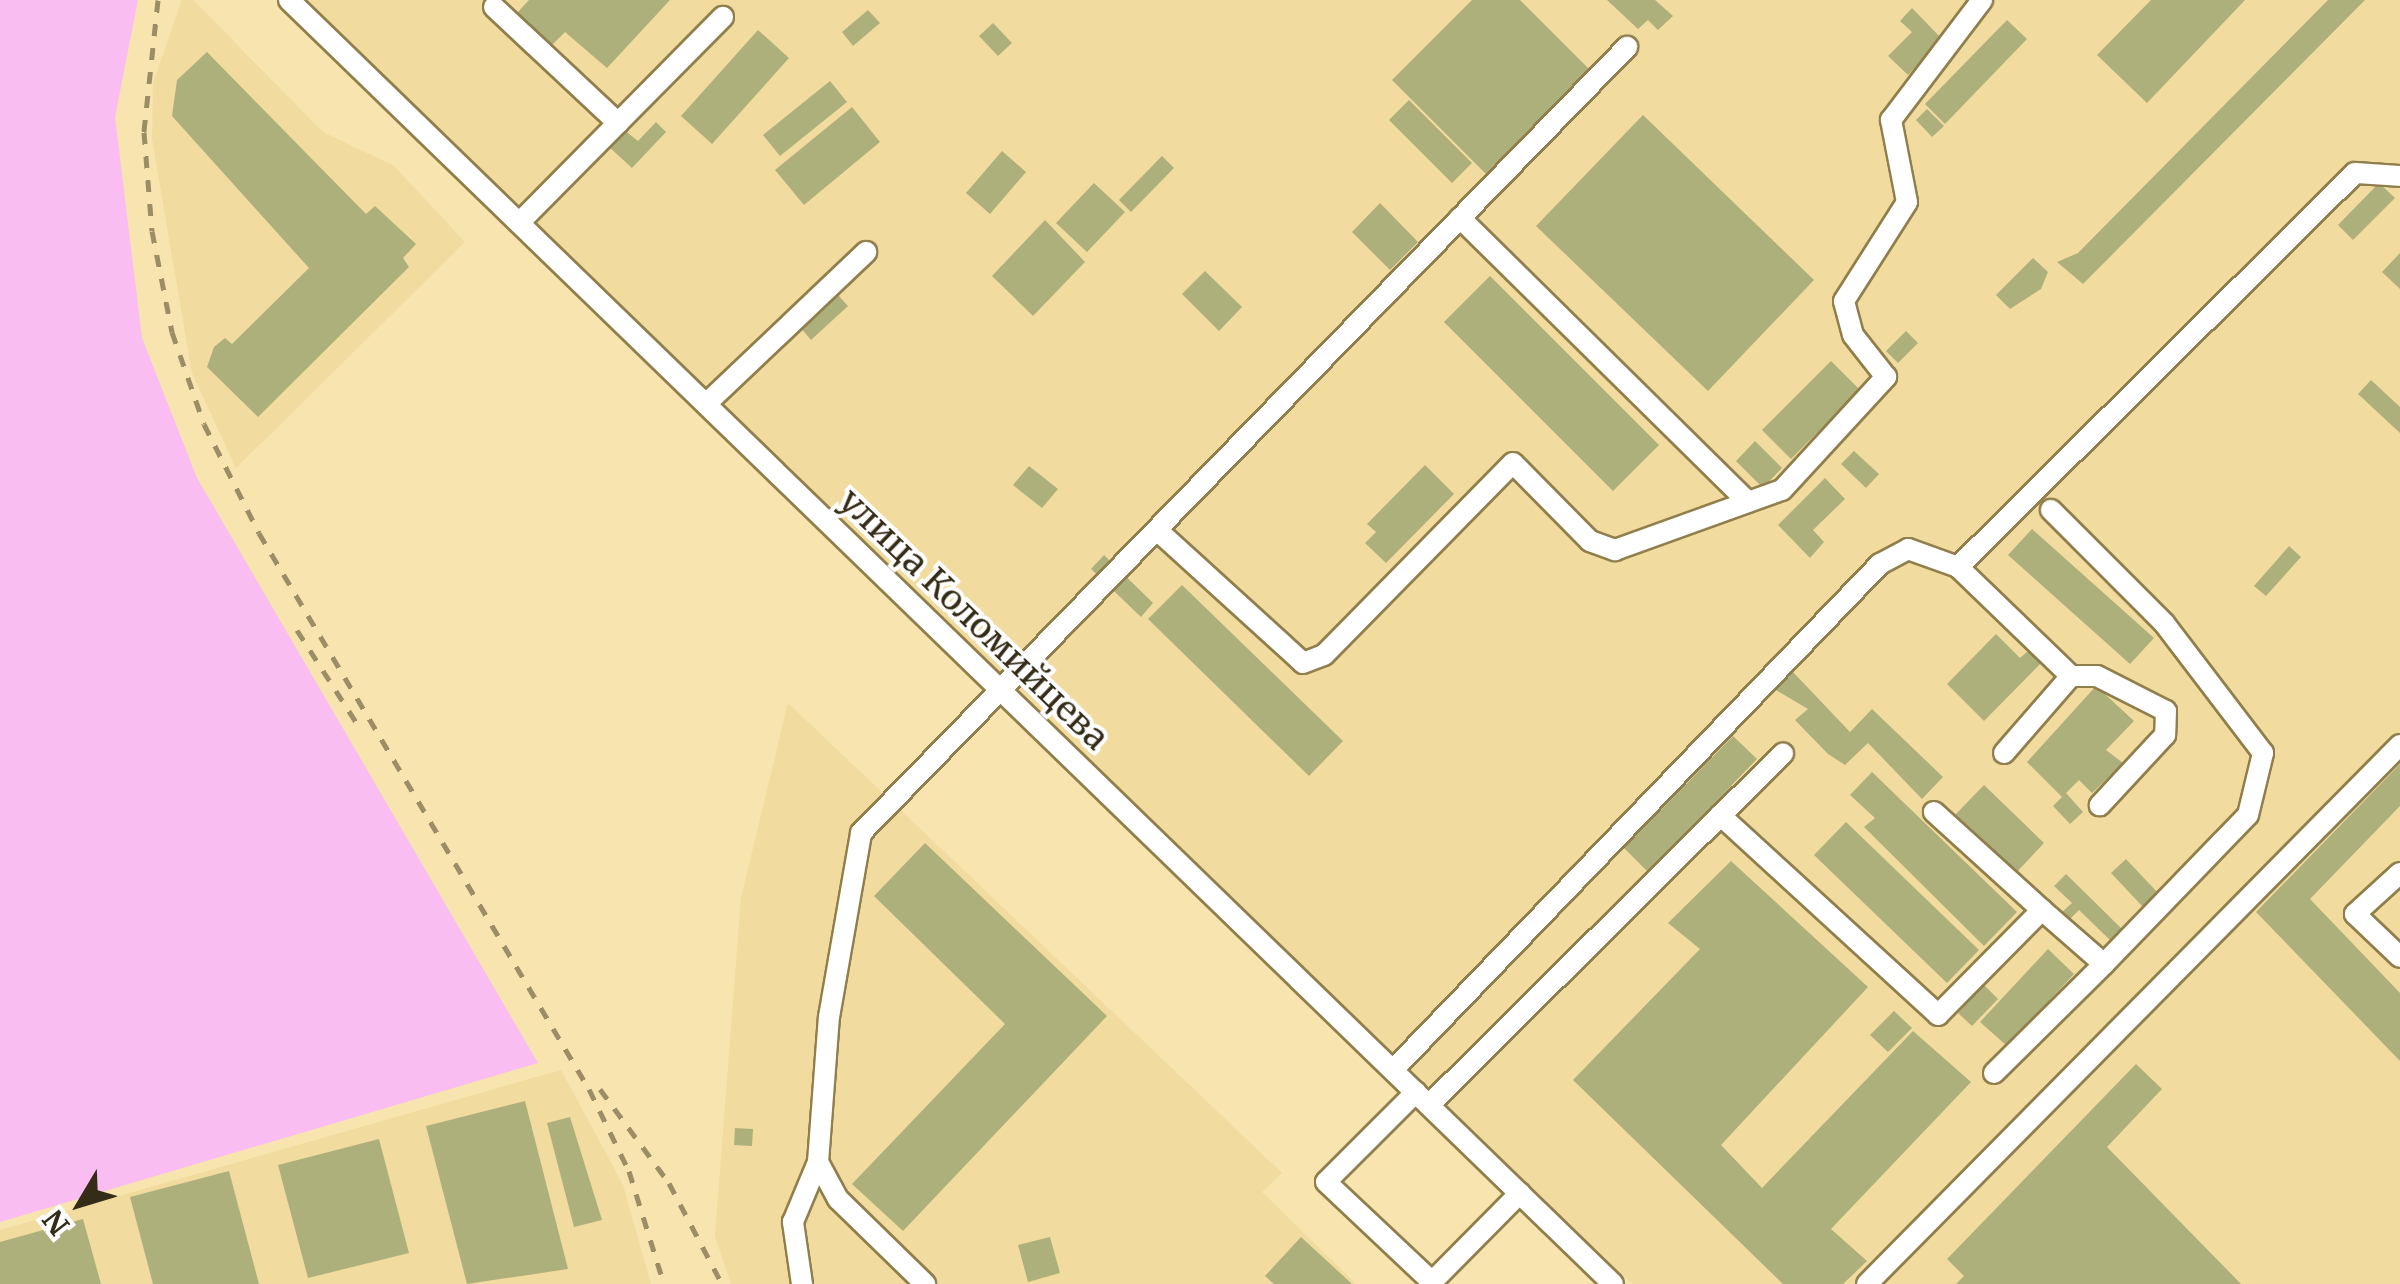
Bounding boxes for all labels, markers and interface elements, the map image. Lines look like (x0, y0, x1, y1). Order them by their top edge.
street label: улица Коломийцева (831, 480, 1117, 758)
north arrow (30, 1154, 130, 1254)
text: N (35, 1203, 77, 1242)

